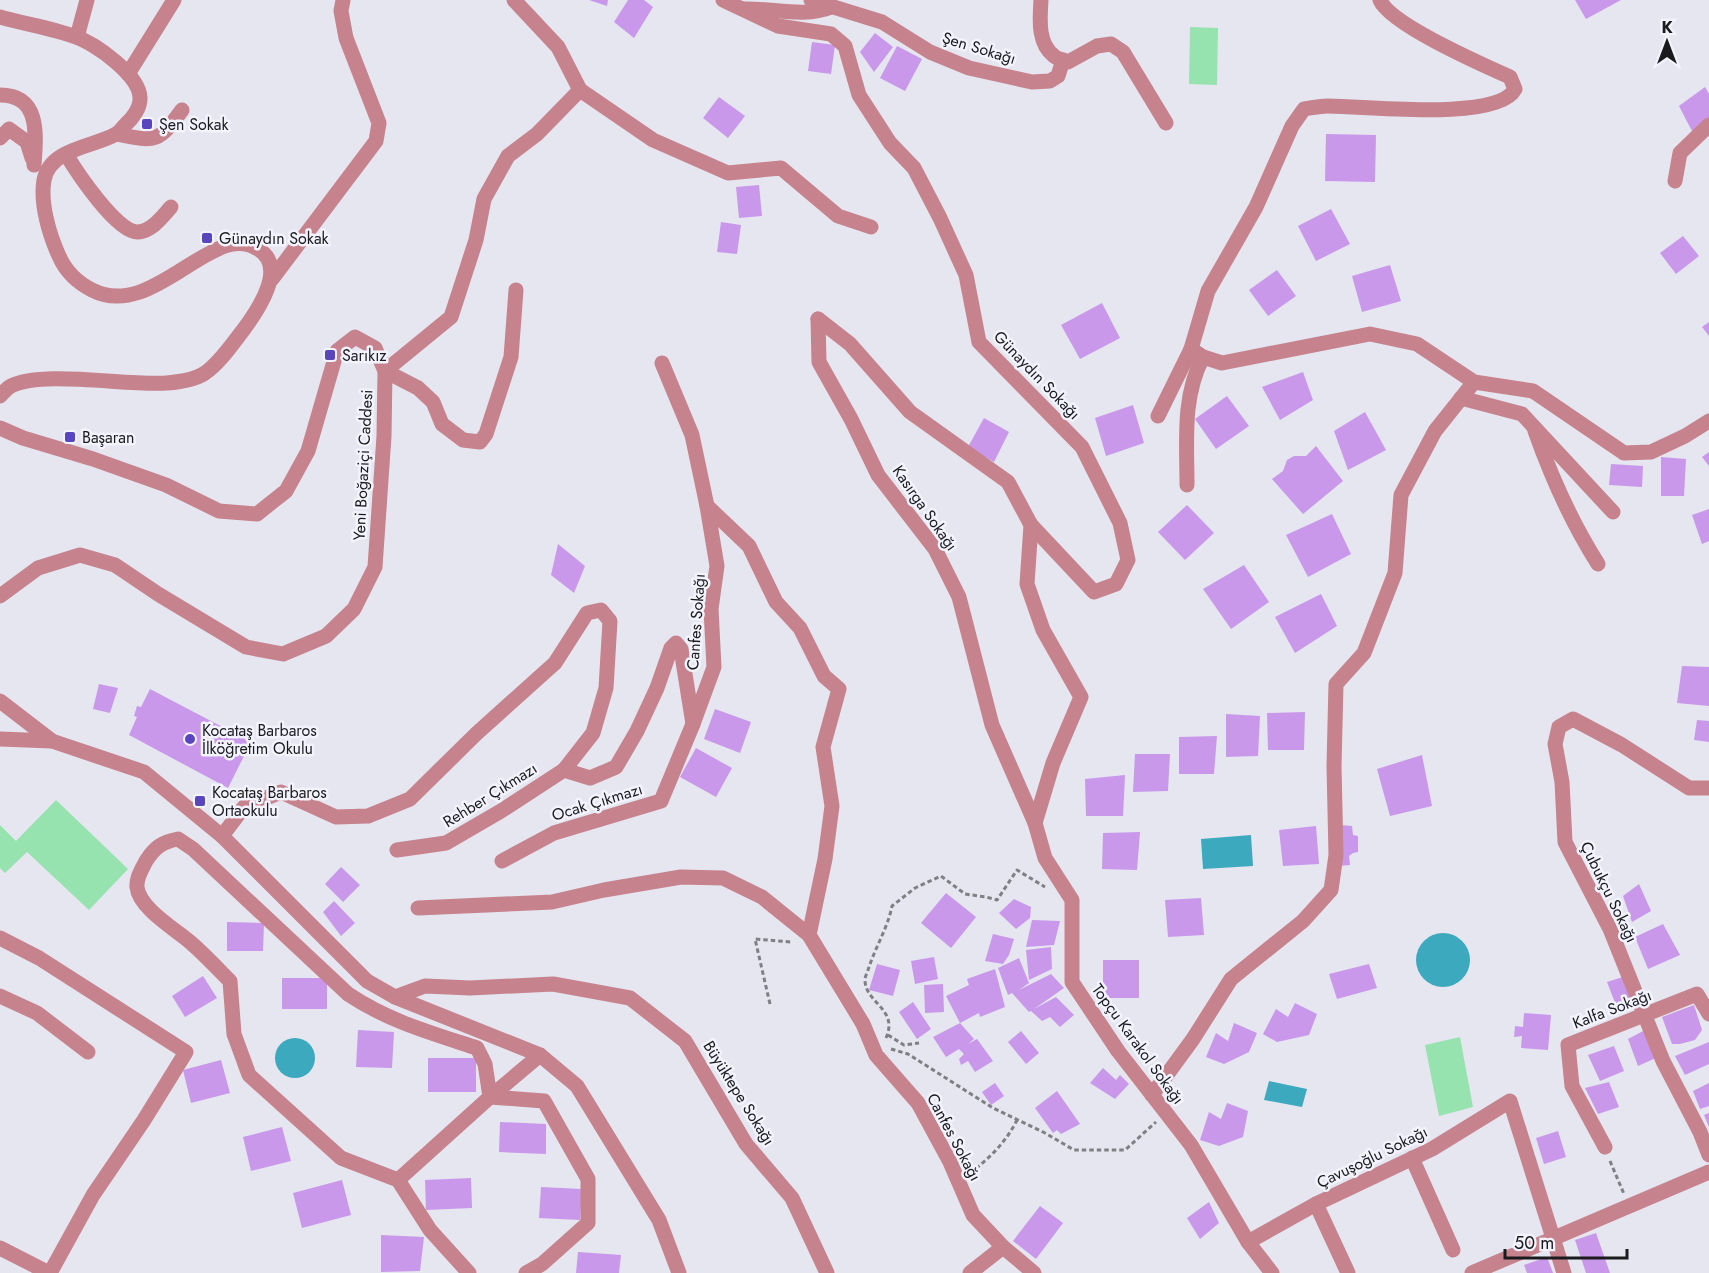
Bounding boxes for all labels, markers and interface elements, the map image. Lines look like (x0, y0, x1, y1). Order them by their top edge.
north arrow (1637, 12, 1697, 72)
text: K (1661, 16, 1673, 39)
street label: Şen Sokağı (939, 26, 1019, 70)
place label: Şen Sokak (159, 113, 229, 136)
marker: Şen Sokak (140, 117, 154, 131)
place label: Günaydın Sokak (219, 227, 330, 250)
marker: Günaydın Sokak (200, 231, 214, 245)
street label: Günaydın Sokağı (988, 325, 1086, 425)
place label: Sarıkız (342, 344, 387, 367)
marker: Sarıkız (323, 348, 337, 362)
street label: Yeni Boğaziçi Caddesi (348, 389, 378, 541)
place label: Başaran (82, 426, 134, 449)
marker: Başaran (63, 430, 77, 444)
street label: Kasırga Sokağı (887, 461, 963, 555)
street label: Canfes Sokağı (681, 573, 711, 671)
place label: Kocataş Barbaros İlköğretim Okulu (202, 719, 317, 760)
marker: Kocataş Barbaros İlköğretim Okulu (183, 732, 197, 746)
street label: Rehber Çıkmazı (438, 757, 542, 833)
street label: Ocak Çıkmazı (549, 777, 645, 827)
place label: Kocataş Barbaros Ortaokulu (212, 781, 327, 822)
marker: Kocataş Barbaros Ortaokulu (193, 794, 207, 808)
street label: Çubukçu Sokağı (1575, 837, 1643, 947)
street label: Topçu Karakol Sokağı (1086, 979, 1190, 1109)
street label: Kalfa Sokağı (1569, 983, 1655, 1035)
street label: Büyüktepe Sokağı (698, 1036, 780, 1150)
street label: Canfes Sokağı (921, 1089, 987, 1185)
street label: Çavuşoğlu Sokağı (1313, 1120, 1431, 1194)
scale bar (1505, 1222, 1626, 1260)
text: 50 m (1514, 1230, 1554, 1256)

